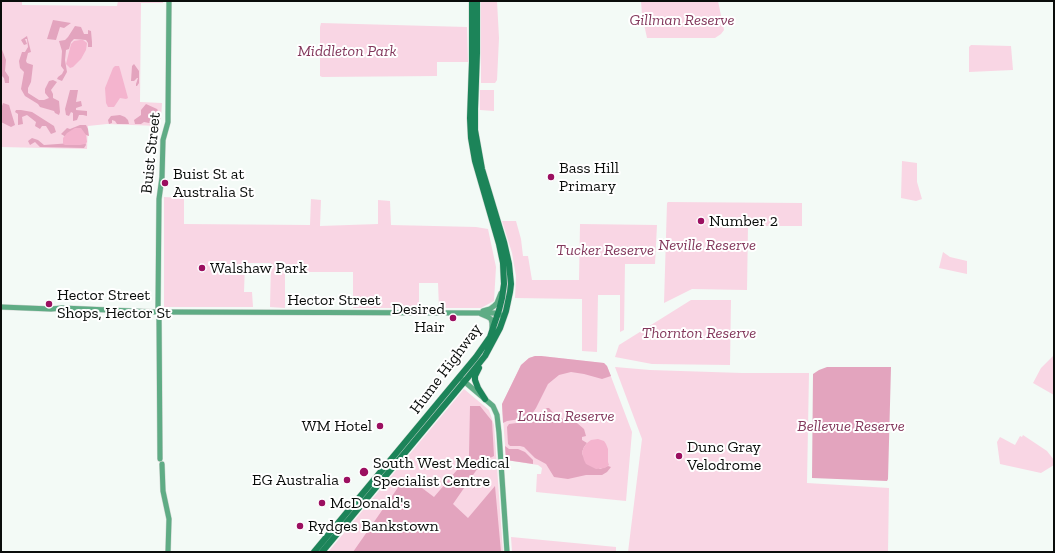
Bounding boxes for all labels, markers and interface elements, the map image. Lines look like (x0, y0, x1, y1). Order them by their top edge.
park label: Gillman Reserve (629, 10, 735, 30)
park label: Middleton Park (297, 41, 397, 61)
street label: Buist Street (137, 111, 165, 195)
place label: Bass Hill Primary (559, 158, 619, 196)
place label: Buist St at Australia St (173, 164, 254, 202)
marker: Bass Hill Primary (546, 172, 556, 182)
marker: Buist St at Australia St (160, 178, 170, 188)
place label: Number 2 (709, 211, 778, 231)
marker: Number 2 (696, 216, 706, 226)
park label: Neville Reserve (658, 235, 756, 255)
park label: Tucker Reserve (556, 240, 654, 260)
place label: Walshaw Park (210, 258, 307, 278)
marker: Walshaw Park (197, 263, 207, 273)
place label: Hector Street Shops, Hector St (57, 285, 171, 323)
street label: Hector Street (287, 290, 381, 310)
marker: Hector Street Shops, Hector St (44, 299, 54, 309)
place label: Desired Hair (392, 299, 445, 337)
marker: Desired Hair (448, 313, 458, 323)
street label: Hume Highway (406, 320, 486, 418)
park label: Thornton Reserve (642, 323, 756, 343)
park label: Louisa Reserve (518, 406, 614, 426)
place label: WM Hotel (302, 416, 372, 436)
park label: Bellevue Reserve (797, 416, 905, 436)
marker: WM Hotel (375, 421, 385, 431)
place label: Dunc Gray Velodrome (687, 437, 761, 475)
marker: Dunc Gray Velodrome (674, 451, 684, 461)
place label: South West Medical Specialist Centre (373, 453, 509, 491)
marker: South West Medical Specialist Centre (358, 466, 370, 478)
place label: EG Australia (252, 470, 339, 490)
marker: EG Australia (342, 475, 352, 485)
place label: McDonald's (330, 493, 410, 513)
marker: McDonald's (317, 498, 327, 508)
place label: Rydges Bankstown (308, 516, 439, 536)
marker: Rydges Bankstown (295, 521, 305, 531)

